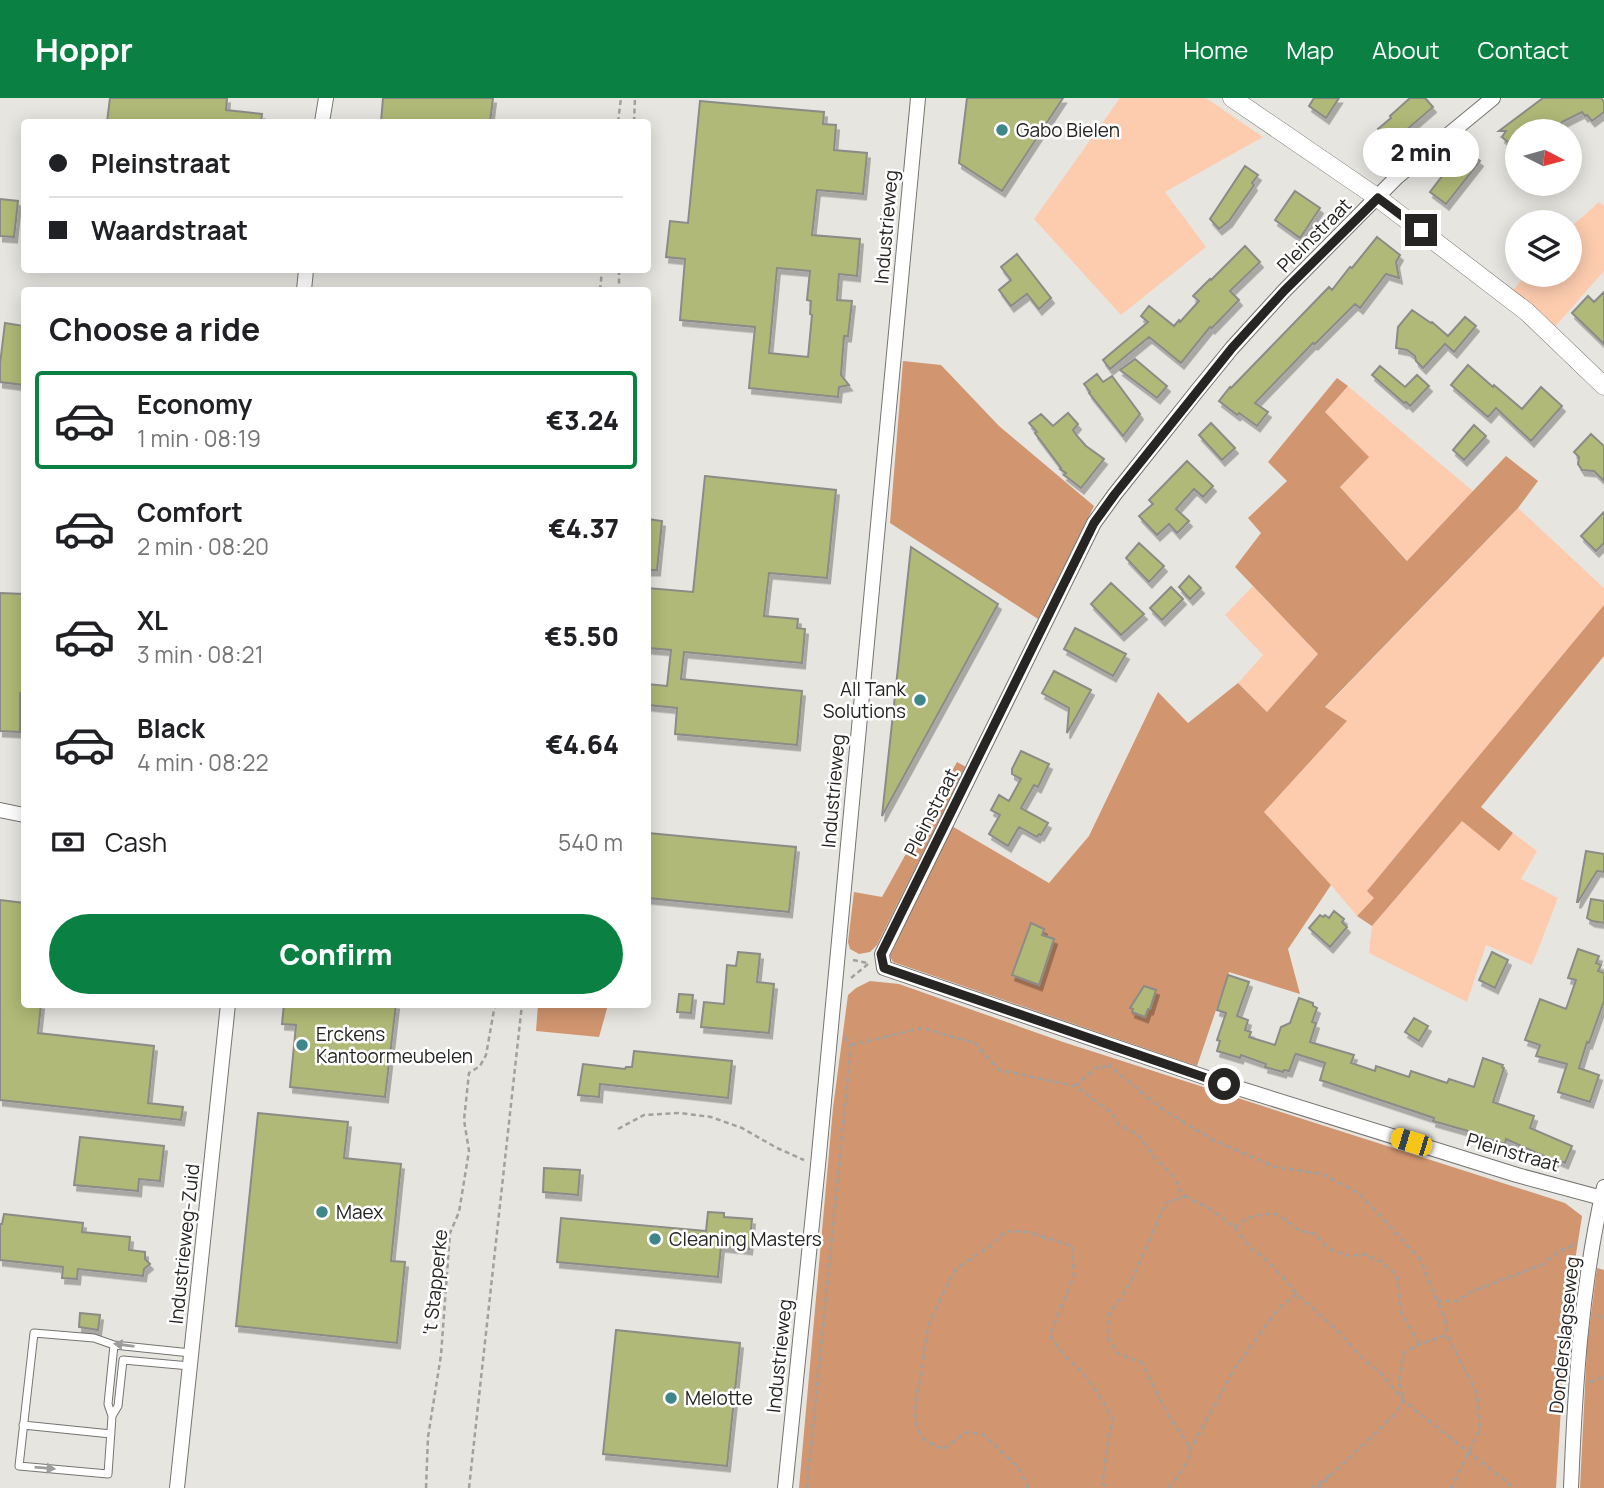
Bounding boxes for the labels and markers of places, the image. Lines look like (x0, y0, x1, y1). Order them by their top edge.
place label: Gabo Bielen (1016, 117, 1120, 143)
marker: Gabo Bielen (994, 122, 1010, 138)
place label: All Tank Solutions (823, 676, 907, 724)
marker: All Tank Solutions (912, 692, 928, 708)
place label: Erckens Kantoormeubelen (316, 1021, 473, 1069)
marker: Erckens Kantoormeubelen (294, 1037, 310, 1053)
place label: Maex (336, 1199, 383, 1225)
marker: Maex (314, 1204, 330, 1220)
place label: Cleaning Masters (669, 1226, 822, 1252)
marker: Cleaning Masters (647, 1231, 663, 1247)
place label: Melotte (685, 1385, 753, 1411)
marker: Melotte (663, 1390, 679, 1406)

